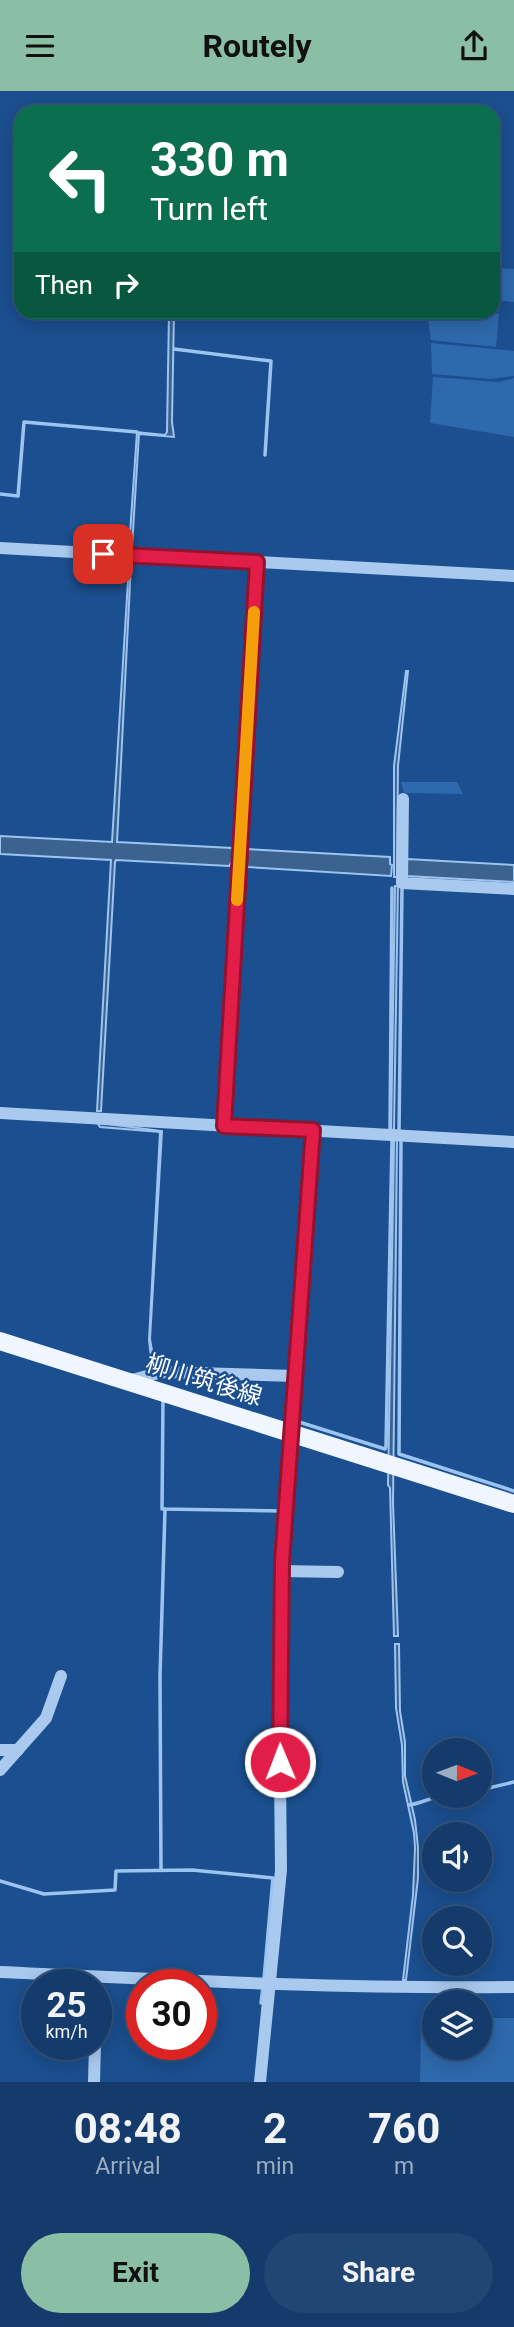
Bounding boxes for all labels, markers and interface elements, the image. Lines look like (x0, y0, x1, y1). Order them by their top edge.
icon: menu (21, 27, 59, 65)
text: Routely (202, 27, 312, 65)
icon: share (455, 27, 493, 65)
text: 330 m (150, 131, 289, 188)
icon: left (35, 133, 126, 224)
text: Turn left (150, 190, 268, 228)
icon: right (107, 266, 145, 304)
text: Then (35, 270, 93, 300)
pin (73, 524, 133, 584)
icon: arrive (84, 535, 122, 573)
street label: 柳川筑後線 (143, 1349, 265, 1411)
position arrow (243, 1725, 317, 1799)
north arrow (422, 1738, 492, 1808)
map controls (422, 1738, 492, 2060)
button: sound (422, 1822, 492, 1892)
button: search (422, 1906, 492, 1976)
speed limit sign: 30 (126, 1969, 217, 2060)
text: 25 (46, 1985, 87, 2026)
button: layers (422, 1990, 492, 2060)
text: km/h (45, 2021, 88, 2042)
text: 08:48 (74, 2104, 182, 2153)
text: 2 (263, 2104, 287, 2153)
text: 760 (368, 2104, 440, 2153)
text: Arrival (95, 2153, 161, 2180)
text: min (256, 2153, 294, 2180)
text: m (394, 2153, 414, 2180)
button: Exit (21, 2233, 250, 2313)
button: Share (264, 2233, 493, 2313)

